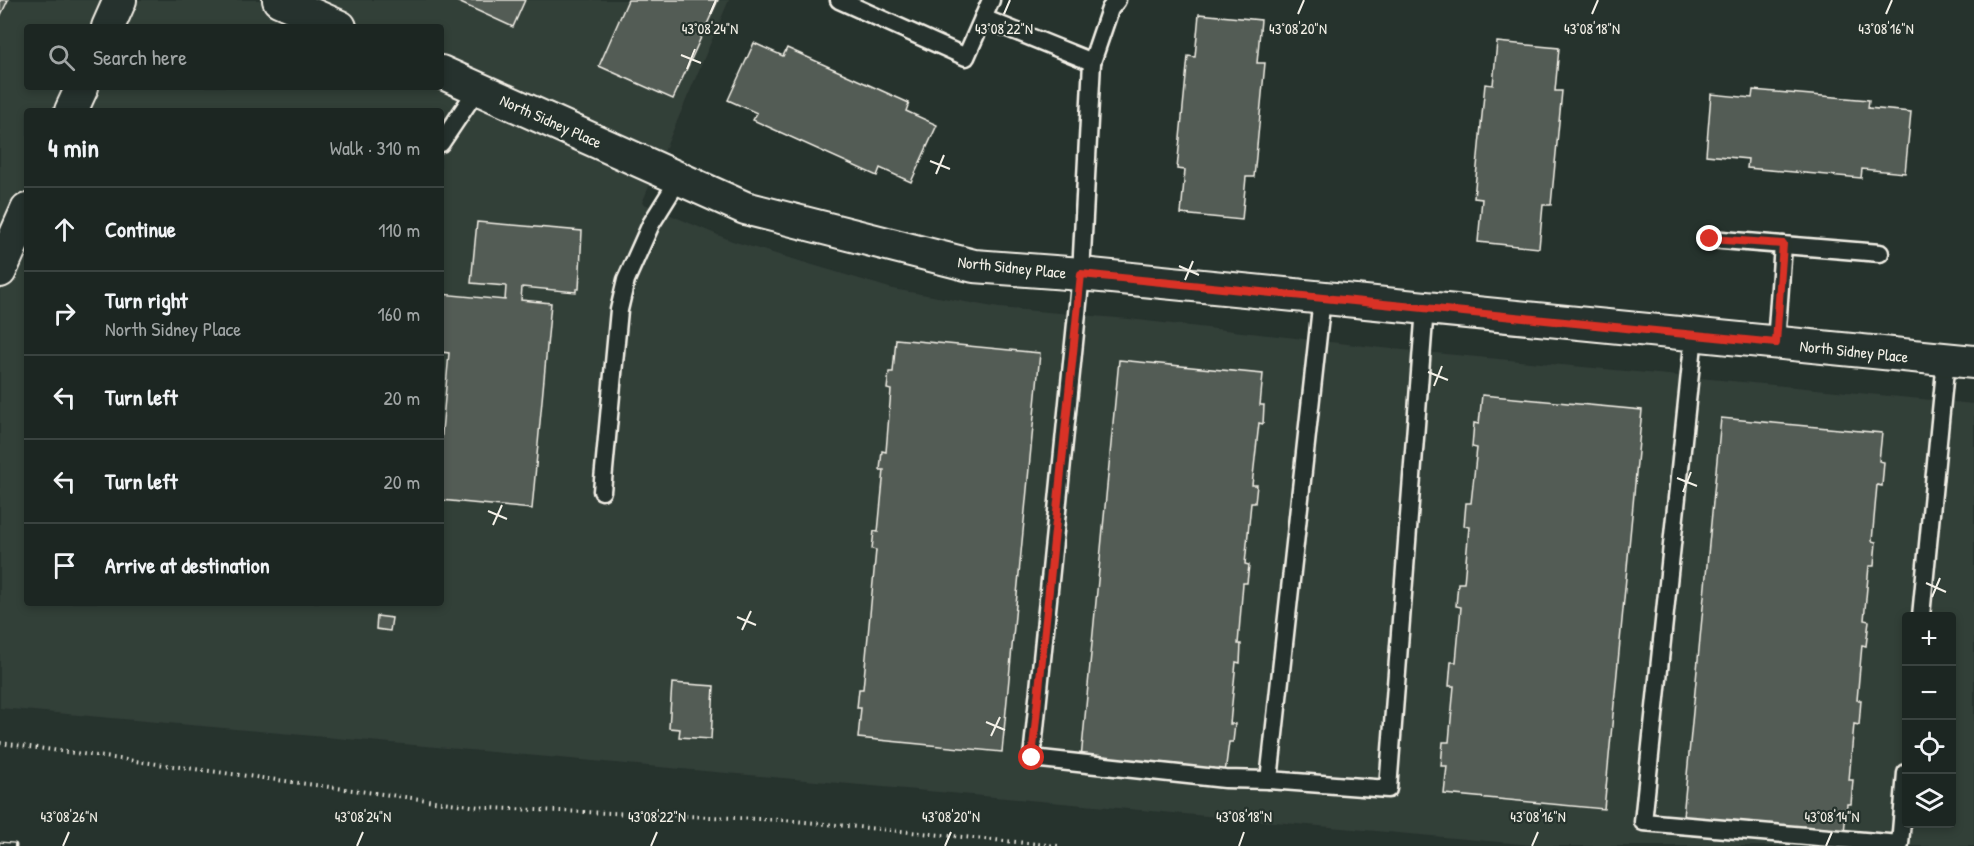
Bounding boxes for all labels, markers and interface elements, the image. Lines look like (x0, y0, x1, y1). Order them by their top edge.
text: 43°08'24"N (682, 18, 738, 39)
text: 43°08'22"N (975, 18, 1033, 39)
text: 43°08'20"N (1269, 18, 1327, 39)
text: 43°08'18"N (1564, 18, 1620, 39)
text: 43°08'16"N (1858, 18, 1914, 39)
search box (24, 24, 444, 90)
icon: search (45, 41, 78, 74)
text: Search here (93, 42, 187, 72)
street label: North Sidney Place (497, 89, 606, 153)
text: 4 min (48, 130, 99, 165)
text: Walk · 310 m (330, 134, 420, 161)
icon: ahead (48, 213, 81, 246)
text: Continue (105, 214, 176, 244)
text: 110 m (378, 216, 420, 243)
route end (1696, 225, 1722, 251)
street label: North Sidney Place (957, 250, 1068, 284)
text: Turn right (105, 285, 188, 315)
icon: right (48, 297, 81, 330)
text: 160 m (378, 300, 420, 327)
text: North Sidney Place (105, 315, 241, 342)
street label: North Sidney Place (1799, 334, 1910, 368)
icon: left (48, 381, 81, 414)
text: Turn left (105, 382, 178, 412)
text: 20 m (383, 384, 420, 411)
icon: left (48, 465, 81, 498)
text: Turn left (105, 466, 178, 496)
text: 20 m (383, 468, 420, 495)
icon: arrive (48, 549, 81, 582)
text: Arrive at destination (105, 550, 270, 580)
map controls (1902, 612, 1956, 828)
button: + (1902, 612, 1956, 666)
button: − (1902, 666, 1956, 720)
button: locate (1902, 720, 1956, 774)
route start (1018, 744, 1044, 770)
button: layers (1902, 774, 1956, 828)
text: 43°08'26"N (40, 806, 98, 827)
text: 43°08'24"N (335, 806, 391, 827)
text: 43°08'22"N (628, 806, 686, 827)
text: 43°08'20"N (922, 806, 980, 827)
text: 43°08'18"N (1216, 806, 1272, 827)
text: 43°08'16"N (1510, 806, 1566, 827)
text: 43°08'14"N (1804, 806, 1860, 827)

